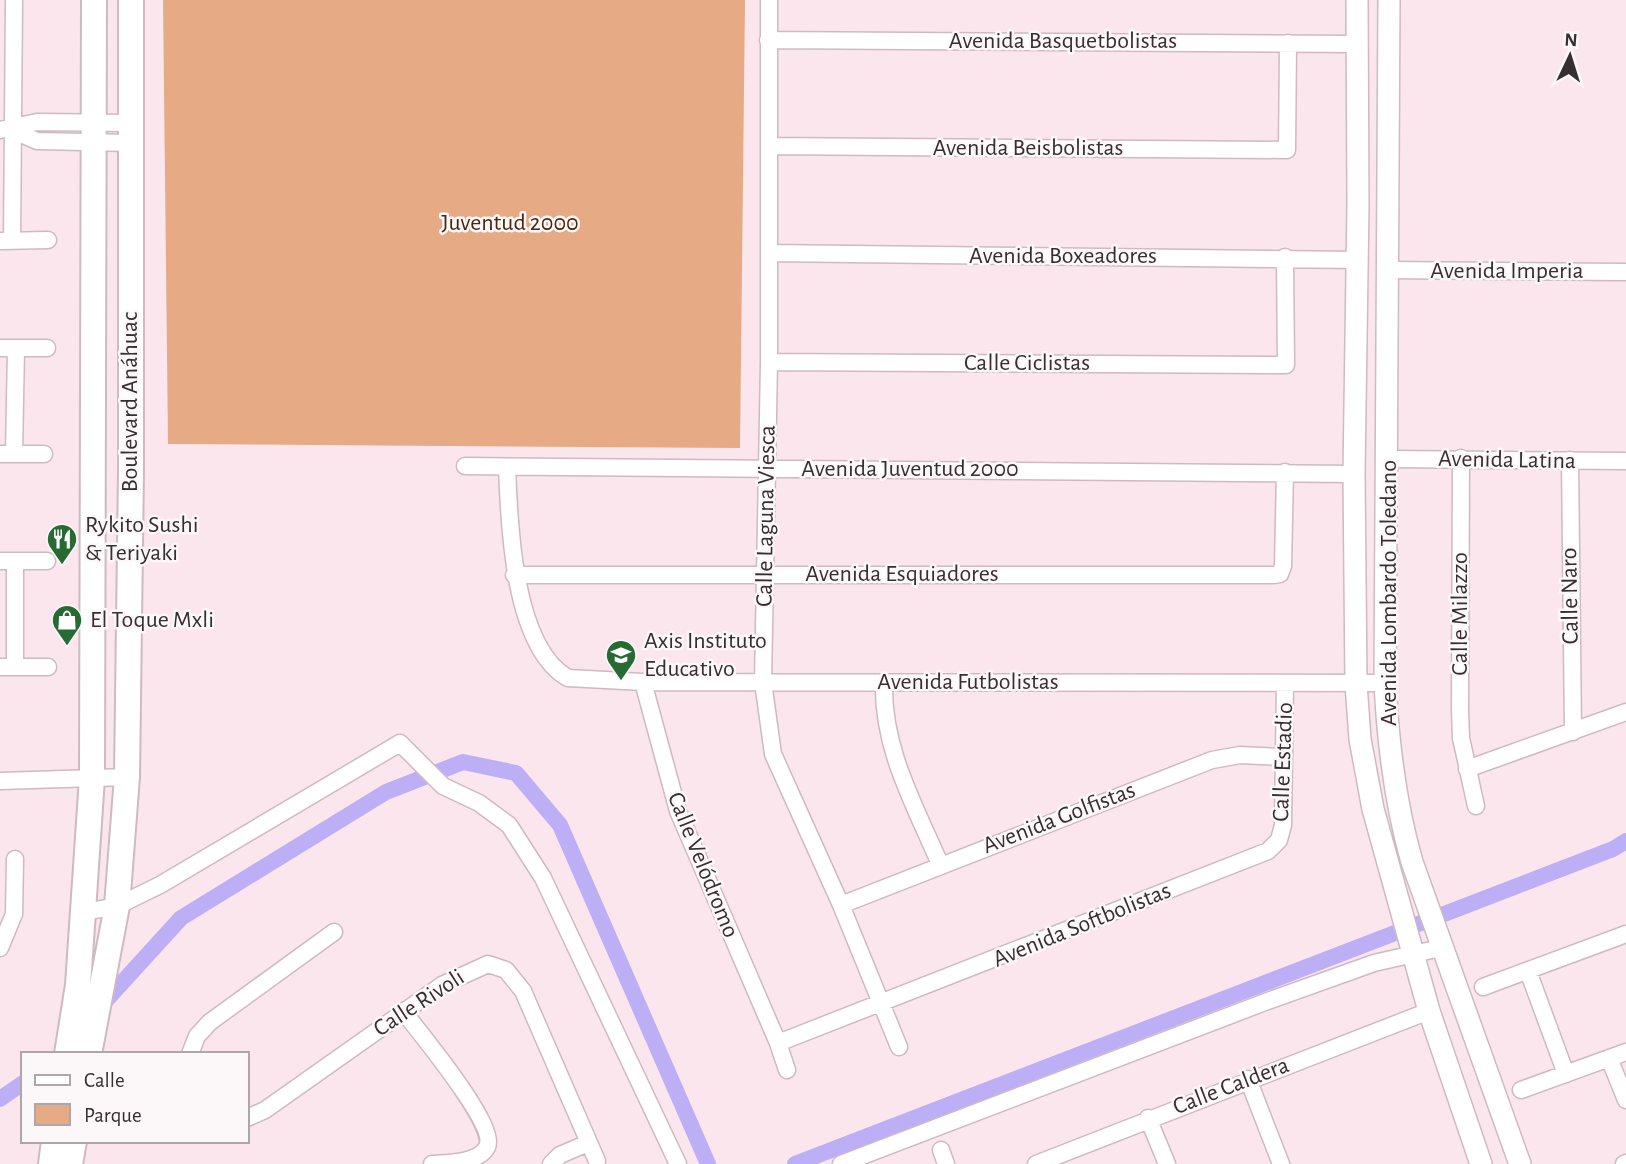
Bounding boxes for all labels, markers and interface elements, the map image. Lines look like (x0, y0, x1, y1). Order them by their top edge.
north arrow (1535, 21, 1605, 91)
street label: Avenida Basquetbolistas (949, 29, 1177, 53)
text: N (1564, 31, 1578, 50)
street label: Avenida Beisbolistas (933, 136, 1123, 160)
park label: Juventud 2000 (441, 211, 579, 235)
street label: Avenida Boxeadores (969, 244, 1157, 268)
street label: Avenida Imperia (1430, 259, 1584, 283)
street label: Boulevard Anáhuac (118, 312, 142, 492)
street label: Calle Ciclistas (964, 351, 1090, 375)
street label: Calle Laguna Viesca (752, 425, 780, 607)
street label: Avenida Latina (1438, 447, 1576, 473)
street label: Avenida Juventud 2000 (801, 457, 1019, 481)
street label: Avenida Lombardo Toledano (1377, 460, 1401, 726)
place label: Rykito Sushi & Teriyaki (85, 513, 199, 565)
restaurant icon: Rykito Sushi & Teriyaki (45, 522, 79, 566)
street label: Calle Naro (1557, 547, 1583, 645)
street label: Calle Milazzo (1448, 552, 1472, 676)
street label: Avenida Esquiadores (805, 562, 999, 586)
shop icon: El Toque Mxli (50, 603, 84, 647)
place label: El Toque Mxli (90, 608, 214, 632)
place label: Axis Instituto Educativo (644, 629, 767, 681)
school or university icon: Axis Instituto Educativo (604, 638, 638, 682)
street label: Avenida Futbolistas (877, 670, 1059, 694)
street label: Calle Estadio (1269, 702, 1297, 822)
street label: Avenida Golfistas (979, 778, 1139, 858)
street label: Calle Velódromo (663, 789, 743, 941)
street label: Avenida Softbolistas (990, 878, 1174, 972)
street label: Calle Rivoli (369, 965, 469, 1041)
legend (21, 1052, 248, 1143)
street label: Calle Caldera (1170, 1053, 1292, 1119)
text: Calle (84, 1070, 125, 1091)
text: Parque (84, 1105, 142, 1126)

